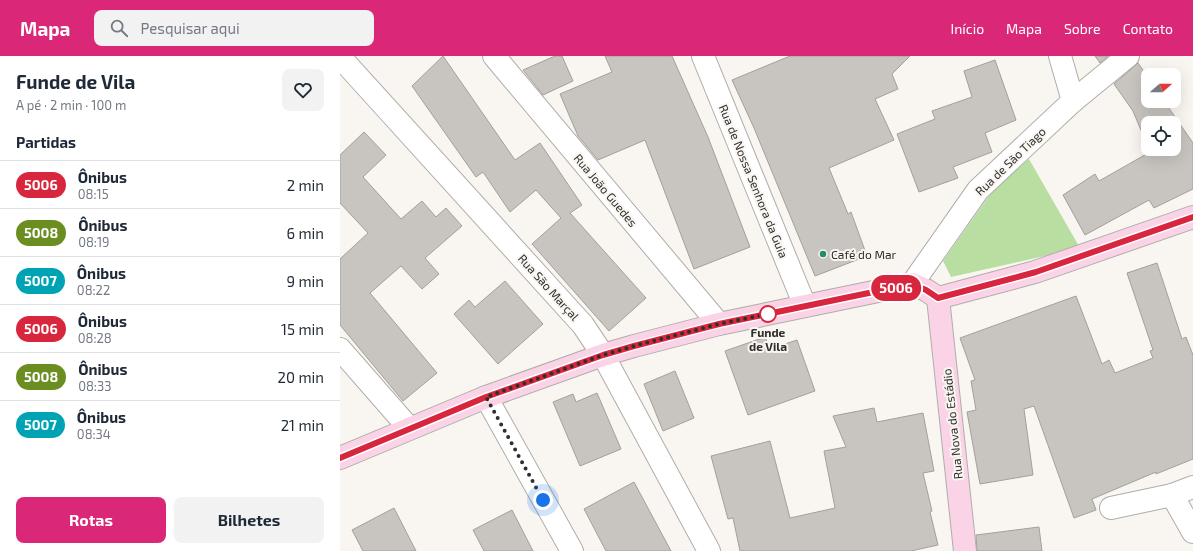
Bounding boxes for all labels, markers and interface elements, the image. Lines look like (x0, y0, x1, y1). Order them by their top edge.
search box (94, 10, 374, 46)
text: Mapa (20, 17, 70, 40)
icon: search (108, 17, 130, 39)
text: Pesquisar aqui (140, 19, 240, 37)
text: Início (951, 20, 984, 37)
text: Mapa (1006, 20, 1042, 37)
text: Sobre (1064, 20, 1101, 37)
text: Contato (1123, 20, 1173, 37)
north arrow (1141, 68, 1181, 108)
map controls (1141, 68, 1181, 156)
button: heart (282, 69, 324, 111)
text: Funde de Vila (16, 70, 135, 93)
text: A pé · 2 min · 100 m (16, 97, 126, 113)
street label: Rua de Nossa Senhora da Guia (717, 102, 791, 260)
button: locate (1141, 116, 1181, 156)
street label: Rua de São Tiago (972, 124, 1048, 198)
text: Partidas (16, 133, 76, 151)
street label: Rua João Guedes (572, 151, 640, 229)
text: Ônibus (78, 168, 127, 186)
text: 5006 (24, 176, 58, 193)
text: 2 min (287, 176, 324, 194)
text: 08:15 (78, 186, 109, 202)
text: Ônibus (78, 216, 127, 234)
text: 5008 (24, 224, 58, 241)
text: 6 min (286, 224, 324, 242)
text: 08:19 (78, 234, 110, 250)
place label: Café do Mar (831, 247, 896, 261)
marker: Café do Mar (818, 249, 828, 259)
street label: Rua São Marçal (515, 251, 583, 324)
text: Ônibus (77, 264, 126, 282)
text: 5007 (24, 272, 57, 289)
text: 9 min (286, 272, 324, 290)
line badge: 5006 (868, 275, 924, 301)
text: 5006 (879, 279, 913, 296)
text: 08:22 (77, 282, 110, 298)
marker: Funde de Vila (759, 305, 777, 323)
text: Ônibus (78, 312, 127, 330)
text: 5006 (24, 320, 58, 337)
text: 15 min (281, 320, 324, 338)
place label: Funde de Vila (749, 325, 787, 353)
text: 08:28 (78, 330, 112, 346)
text: Ônibus (78, 360, 127, 378)
text: 5008 (24, 368, 58, 385)
text: 20 min (278, 368, 324, 386)
street label: Rua Nova do Estádio (939, 368, 965, 480)
text: 08:33 (78, 378, 111, 394)
text: Ônibus (77, 408, 126, 426)
text: 5007 (24, 416, 57, 433)
text: 21 min (281, 416, 324, 434)
text: 08:34 (77, 426, 111, 442)
your location (533, 490, 553, 510)
button: Rotas (16, 497, 166, 543)
button: Bilhetes (174, 497, 324, 543)

